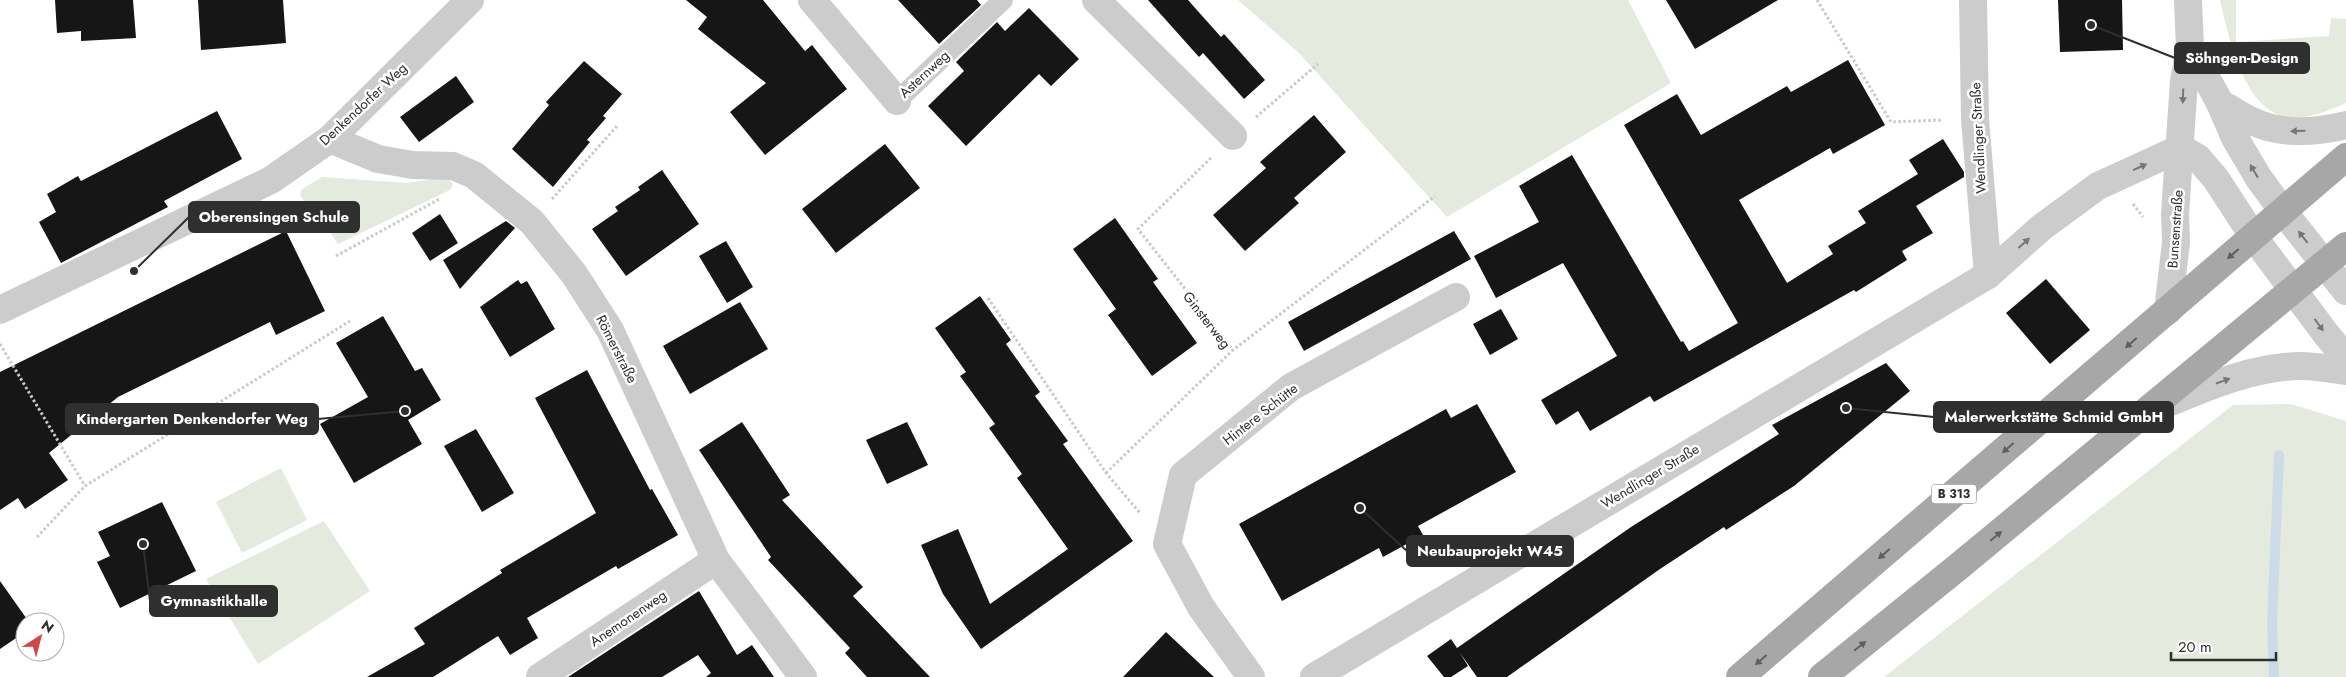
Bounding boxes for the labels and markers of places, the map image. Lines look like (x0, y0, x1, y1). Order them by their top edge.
callout: Söhngen-Design (2175, 43, 2309, 73)
callout: Oberensingen Schule (189, 202, 359, 232)
callout: Malerwerkstätte Schmid GmbH (1934, 402, 2173, 432)
callout: Kindergarten Denkendorfer Weg (66, 404, 318, 434)
callout: Neubauprojekt W45 (1407, 536, 1573, 566)
callout: Gymnastikhalle (150, 586, 277, 616)

